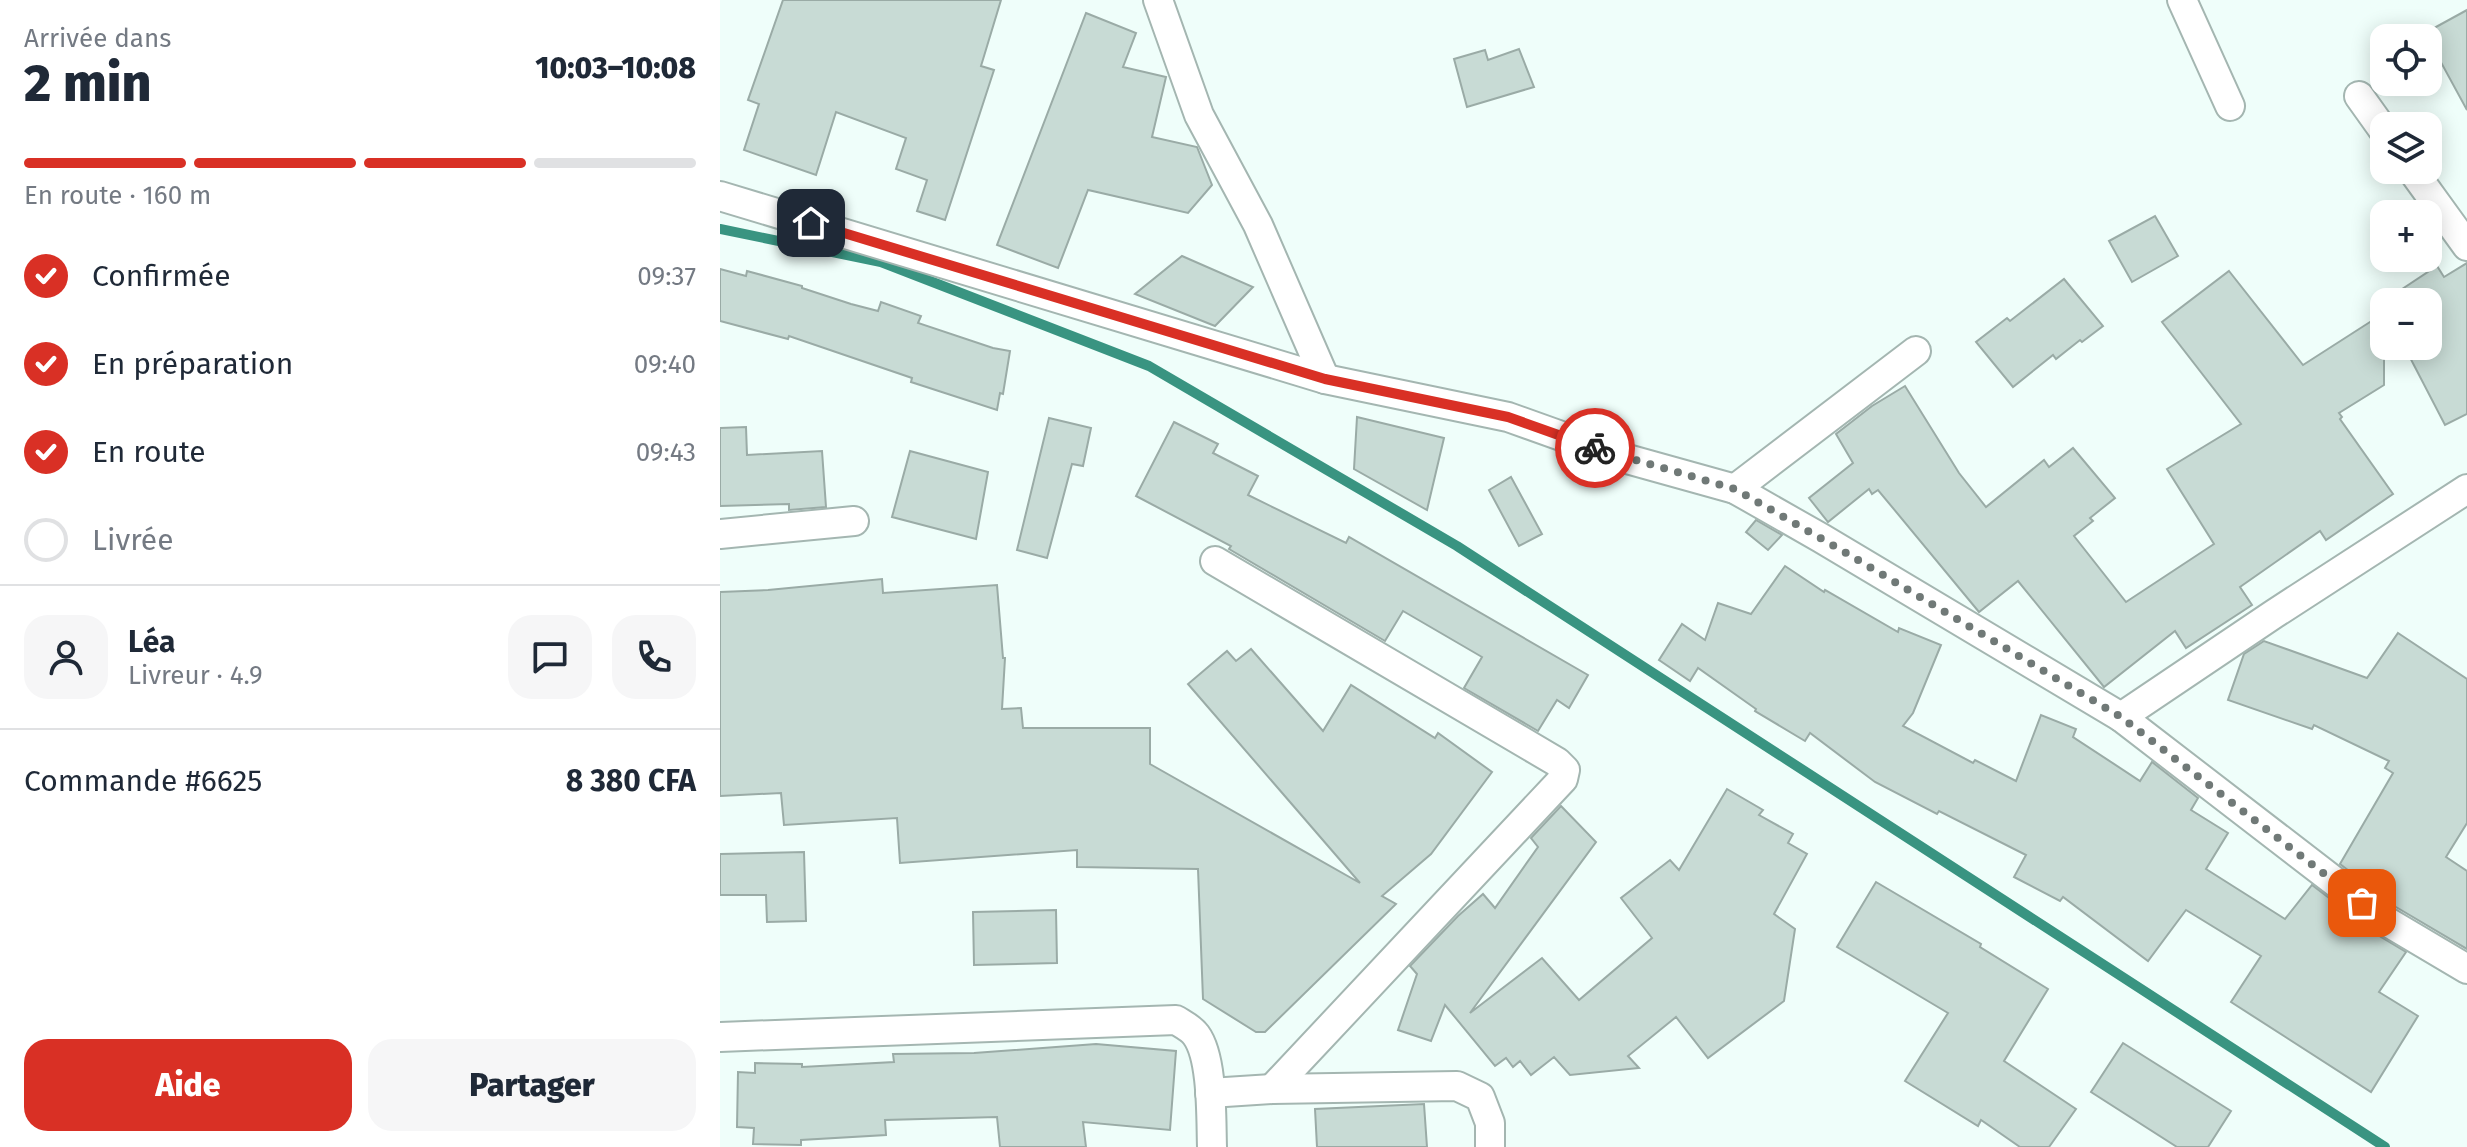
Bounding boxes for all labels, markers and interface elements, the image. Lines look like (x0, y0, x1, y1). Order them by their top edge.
text: Arrivée dans (24, 23, 171, 54)
map controls (2370, 24, 2442, 360)
button: locate (2370, 24, 2442, 96)
text: 10:03–10:08 (535, 50, 696, 86)
text: 2 min (24, 52, 151, 115)
button: layers (2370, 112, 2442, 184)
text: En route · 160 m (24, 180, 211, 211)
pin (777, 189, 845, 257)
button: + (2370, 200, 2442, 272)
icon: home (789, 201, 833, 245)
icon: check (24, 254, 68, 298)
text: Confirmée (92, 258, 231, 294)
text: 09:37 (637, 261, 696, 292)
button: − (2370, 288, 2442, 360)
icon: check (24, 342, 68, 386)
text: En préparation (92, 346, 293, 382)
text: 09:40 (634, 349, 696, 380)
courier (1555, 408, 1635, 488)
icon: bike (1573, 426, 1617, 470)
icon: check (24, 430, 68, 474)
text: En route (92, 434, 206, 470)
text: 09:43 (636, 437, 696, 468)
text: Livrée (92, 522, 174, 558)
button: person (24, 615, 108, 699)
button: chat (508, 615, 592, 699)
button: phone (612, 615, 696, 699)
text: Léa (128, 624, 175, 660)
text: Livreur · 4.9 (128, 660, 263, 691)
text: Commande #6625 (24, 763, 262, 799)
text: 8 380 CFA (566, 763, 696, 799)
pin (2328, 869, 2396, 937)
icon: bag (2340, 881, 2384, 925)
button: Aide (24, 1039, 352, 1131)
button: Partager (368, 1039, 696, 1131)

